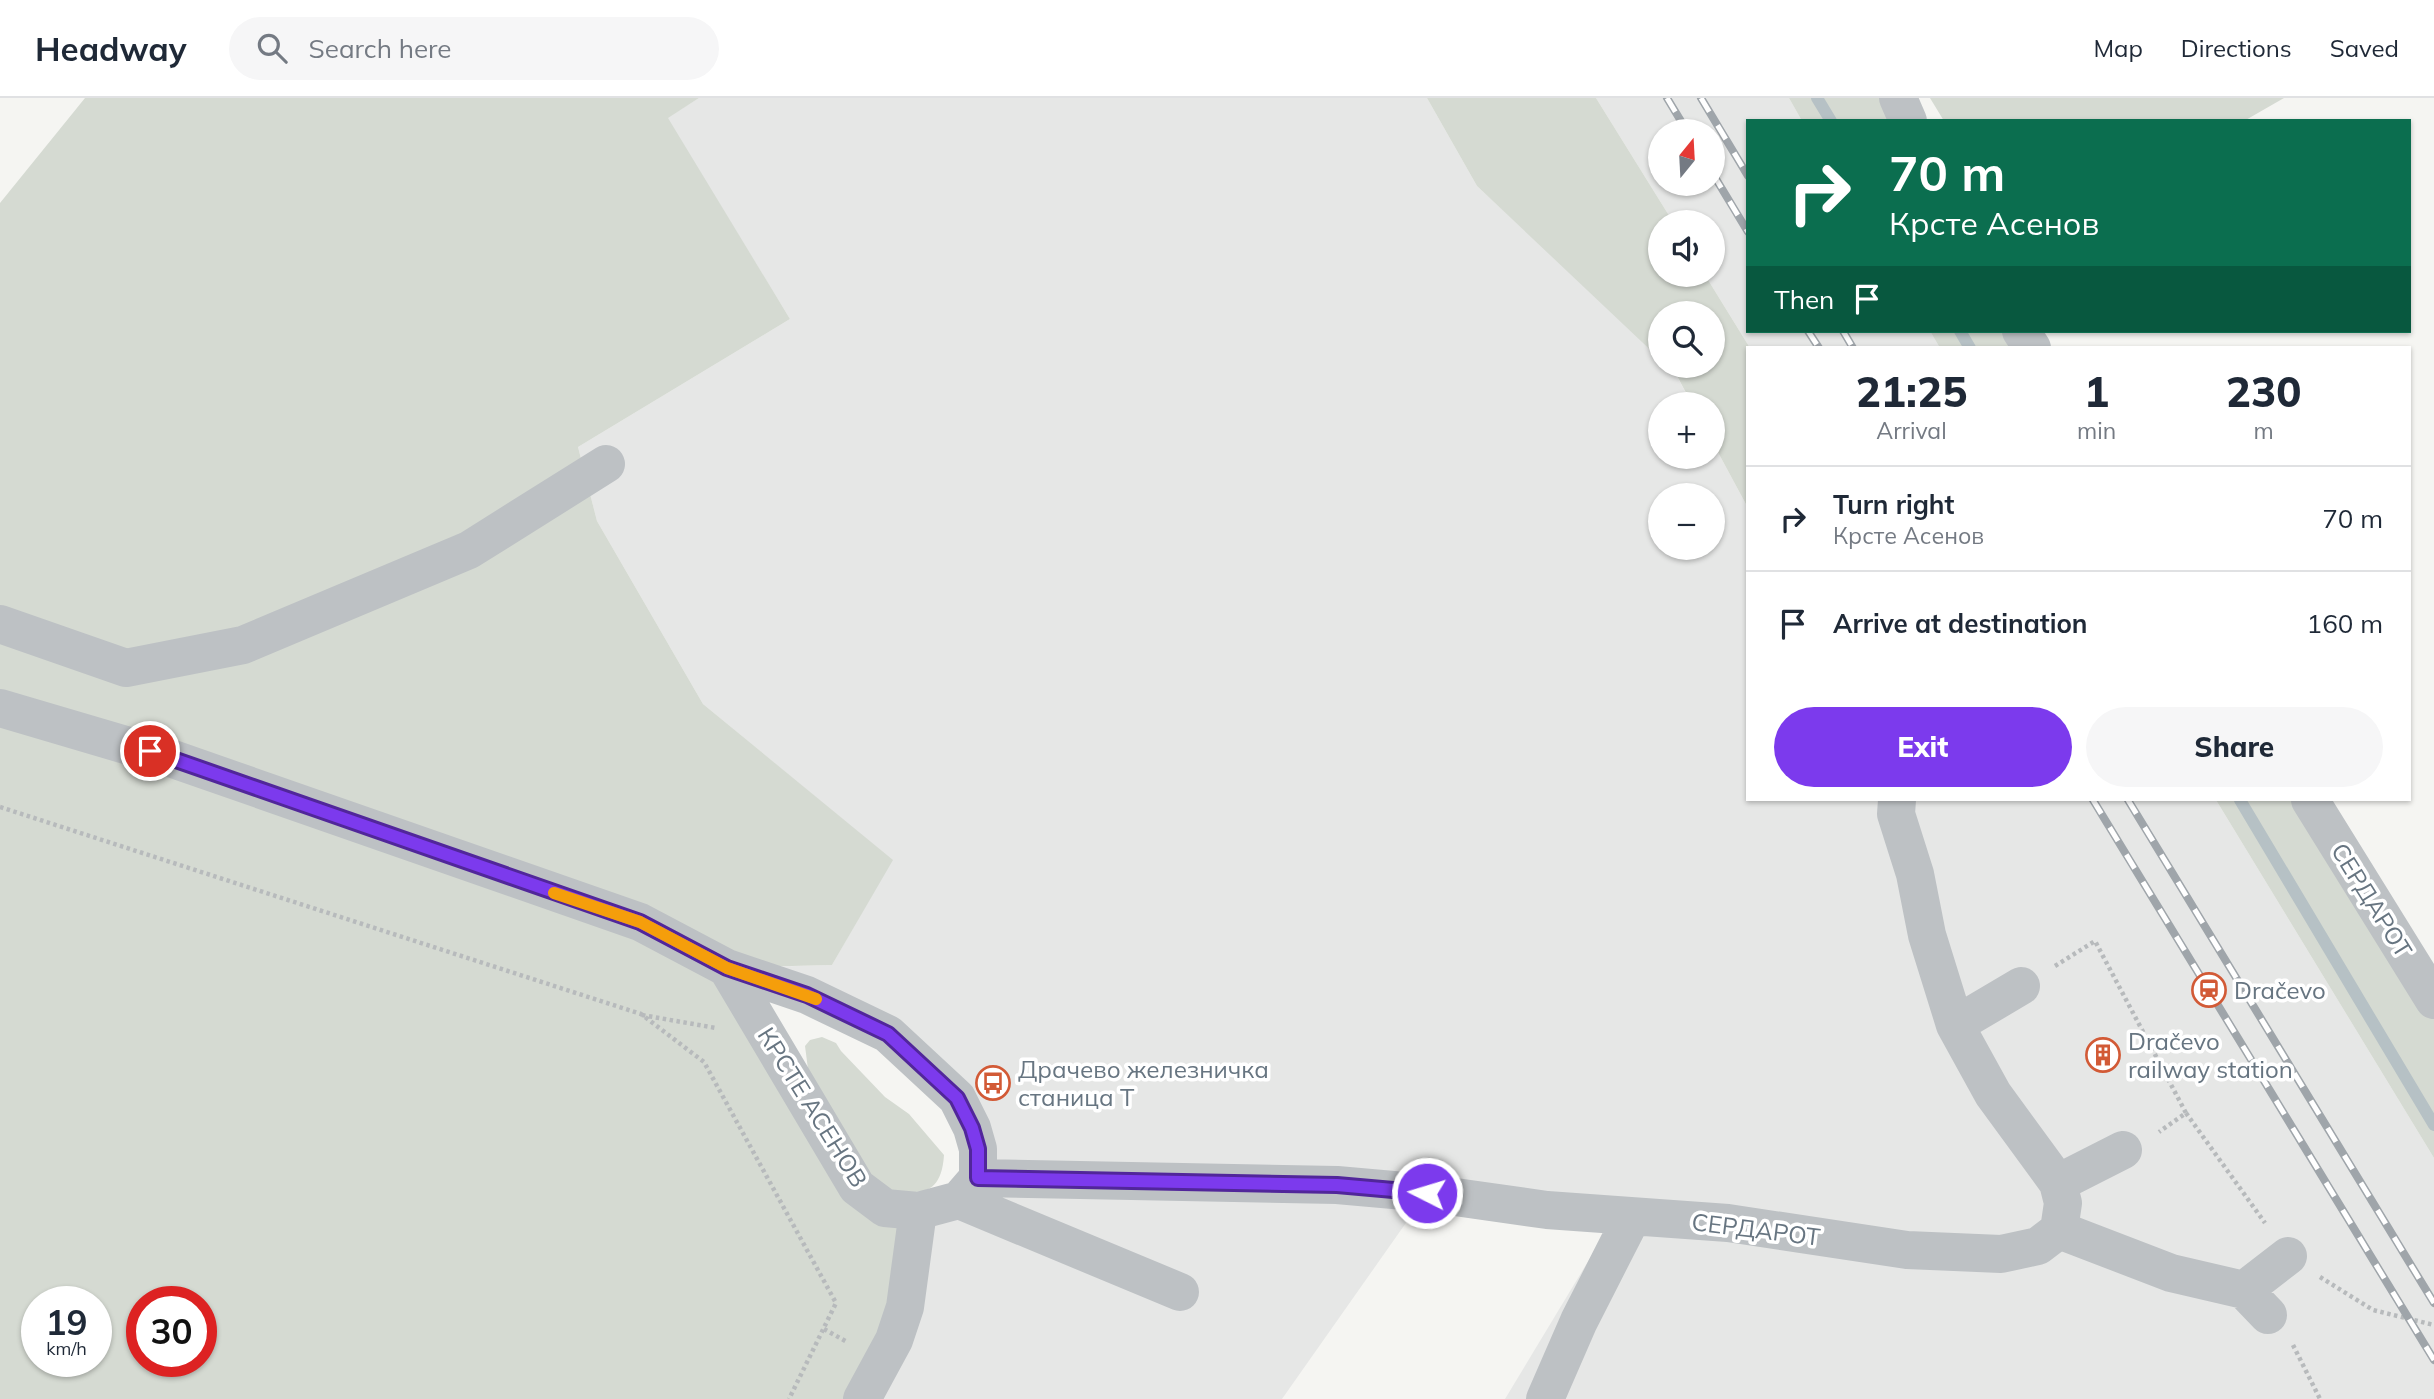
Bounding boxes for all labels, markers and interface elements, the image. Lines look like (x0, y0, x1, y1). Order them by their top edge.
search box (229, 17, 719, 80)
text: Headway (35, 28, 187, 69)
icon: search (253, 29, 291, 67)
text: Search here (309, 32, 451, 65)
text: Map (2093, 33, 2143, 63)
text: Directions (2181, 33, 2292, 63)
text: Saved (2330, 33, 2399, 63)
north arrow (1648, 119, 1726, 196)
map controls (1648, 119, 1725, 560)
text: 70 m (1889, 142, 2005, 203)
icon: right (1774, 147, 1865, 238)
text: Крсте Асенов (1889, 203, 2099, 243)
button: sound (1648, 210, 1725, 287)
icon: arrive (1848, 280, 1886, 318)
text: Then (1774, 283, 1834, 316)
button: search (1648, 301, 1725, 378)
text: 21:25 (1856, 365, 1967, 418)
text: 1 (2084, 365, 2109, 418)
text: 230 (2226, 365, 2301, 418)
button: + (1648, 392, 1725, 469)
text: Arrival (1876, 416, 1947, 445)
text: min (2077, 416, 2116, 445)
text: m (2253, 416, 2274, 445)
button: − (1648, 483, 1725, 560)
text: Turn right (1833, 488, 1954, 521)
icon: right (1774, 500, 1812, 538)
text: 70 m (2322, 502, 2383, 535)
text: Крсте Асенов (1833, 521, 1984, 550)
icon: arrive (1774, 605, 1812, 643)
text: Arrive at destination (1833, 607, 2088, 640)
text: 160 m (2307, 607, 2383, 640)
button: Exit (1774, 707, 2072, 787)
button: Share (2086, 707, 2383, 787)
pin (120, 721, 180, 781)
icon: arrive (131, 732, 169, 770)
street label: СЕРДАРОТ (2325, 837, 2419, 963)
station icon: Dračevo (2190, 971, 2228, 1009)
place label: Dračevo (2234, 975, 2326, 1005)
street label: КРСТЕ АСЕНОВ (752, 1021, 874, 1193)
place label: Dračevo railway station (2128, 1026, 2293, 1084)
building icon: Dračevo railway station (2084, 1036, 2122, 1074)
place label: Драчево железничка станица Т (1018, 1054, 1269, 1112)
bus stop icon: Драчево железничка станица Т (974, 1064, 1012, 1102)
position arrow (1390, 1156, 1464, 1230)
street label: СЕРДАРОТ (1690, 1206, 1822, 1252)
speed limit sign: 30 (126, 1286, 217, 1377)
text: 19 (45, 1300, 88, 1344)
text: km/h (46, 1337, 87, 1360)

